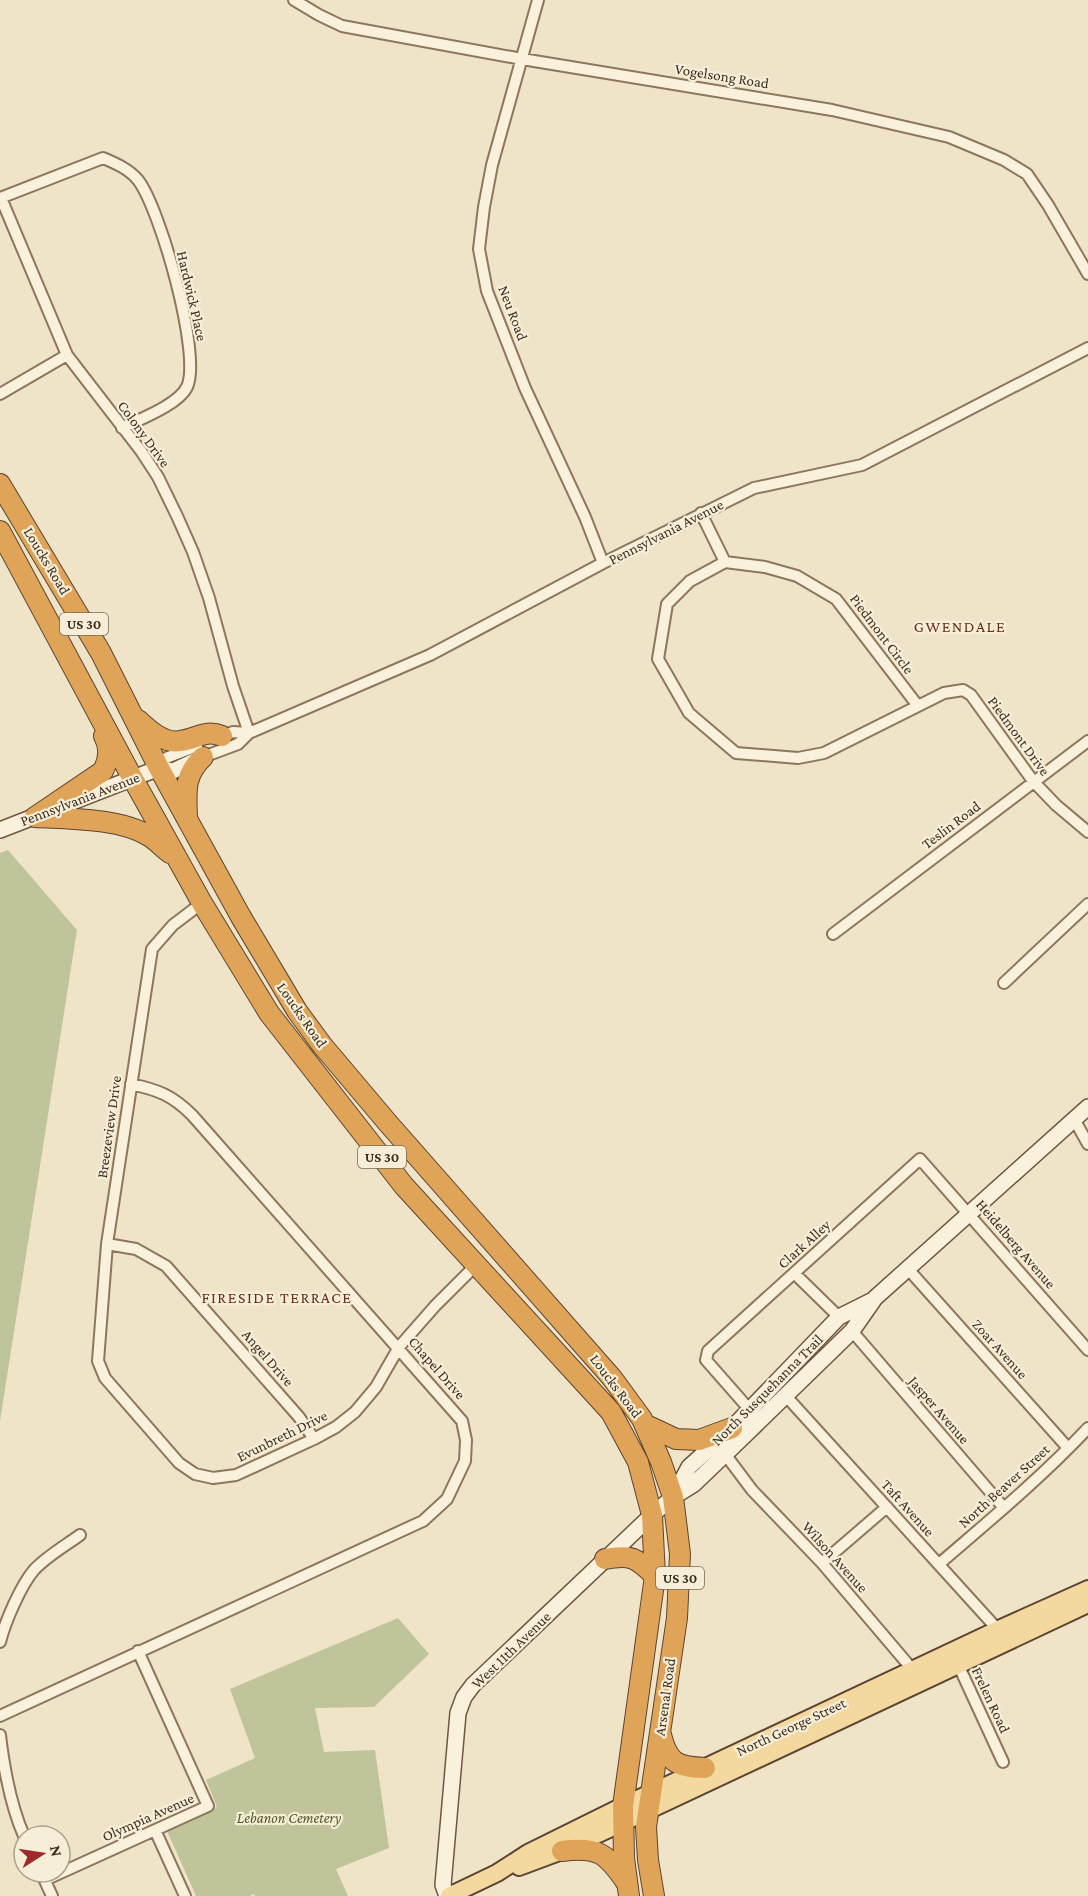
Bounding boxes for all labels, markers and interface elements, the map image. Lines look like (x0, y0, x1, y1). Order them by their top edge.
street label: Vogelsong Road (674, 61, 770, 92)
street label: Hardwick Place (174, 249, 210, 343)
street label: Neu Road (495, 283, 531, 343)
street label: Colony Drive (114, 398, 174, 471)
street label: Pennsylvania Avenue (606, 496, 727, 569)
street label: Loucks Road (21, 525, 73, 597)
street label: Piedmont Circle (847, 591, 917, 677)
road number: US 30 (60, 613, 108, 635)
district label: GWENDALE (914, 618, 1006, 635)
street label: Piedmont Drive (985, 693, 1053, 779)
street label: Pennsylvania Avenue (18, 769, 143, 830)
street label: Teslin Road (919, 798, 984, 852)
street label: Loucks Road (274, 980, 330, 1050)
street label: Breezeview Drive (94, 1074, 124, 1179)
road number: US 30 (358, 1146, 406, 1168)
street label: Heidelberg Avenue (972, 1196, 1059, 1293)
street label: Clark Alley (775, 1216, 834, 1272)
district label: FIRESIDE TERRACE (202, 1289, 352, 1306)
street label: Zoar Avenue (969, 1316, 1031, 1382)
street label: Angel Drive (238, 1326, 297, 1391)
street label: North Susquehanna Trail (708, 1331, 827, 1450)
street label: Chapel Drive (405, 1333, 469, 1404)
street label: Loucks Road (587, 1351, 645, 1421)
street label: Jasper Avenue (903, 1372, 973, 1448)
street label: Evunbreth Drive (234, 1407, 330, 1465)
street label: North Beaver Street (955, 1440, 1053, 1531)
street label: Taft Avenue (878, 1476, 938, 1540)
street label: Wilson Avenue (799, 1518, 871, 1596)
road number: US 30 (656, 1567, 704, 1589)
street label: West 11th Avenue (468, 1608, 554, 1692)
street label: Arsenal Road (652, 1657, 678, 1737)
street label: Frelen Road (969, 1665, 1013, 1736)
street label: North George Street (734, 1694, 850, 1760)
street label: Olympia Avenue (100, 1789, 197, 1845)
park label: Lebanon Cemetery (237, 1810, 341, 1827)
north arrow (12, 1824, 72, 1884)
text: N (47, 1844, 66, 1858)

